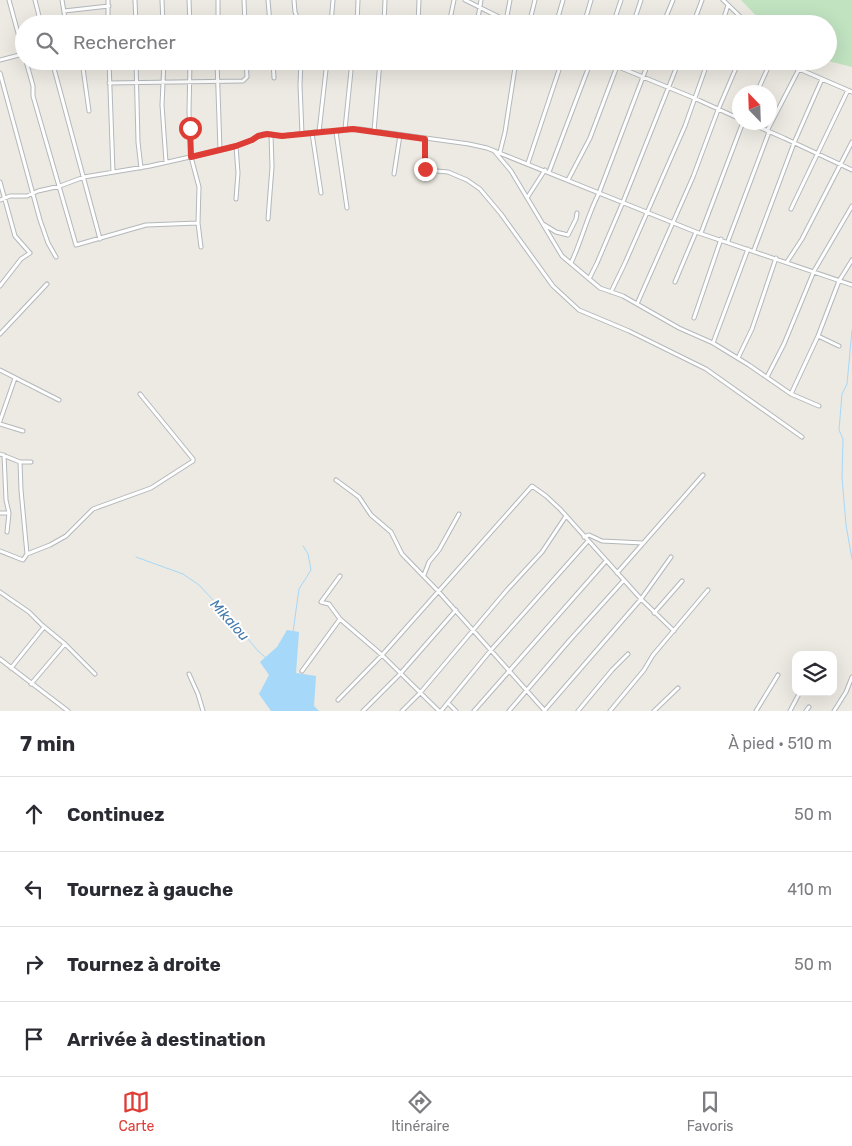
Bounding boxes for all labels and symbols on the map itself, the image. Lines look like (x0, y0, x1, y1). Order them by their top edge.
north arrow (732, 85, 777, 130)
route start (179, 117, 202, 140)
route end (414, 158, 437, 181)
water label: Mikalou (207, 596, 253, 645)

